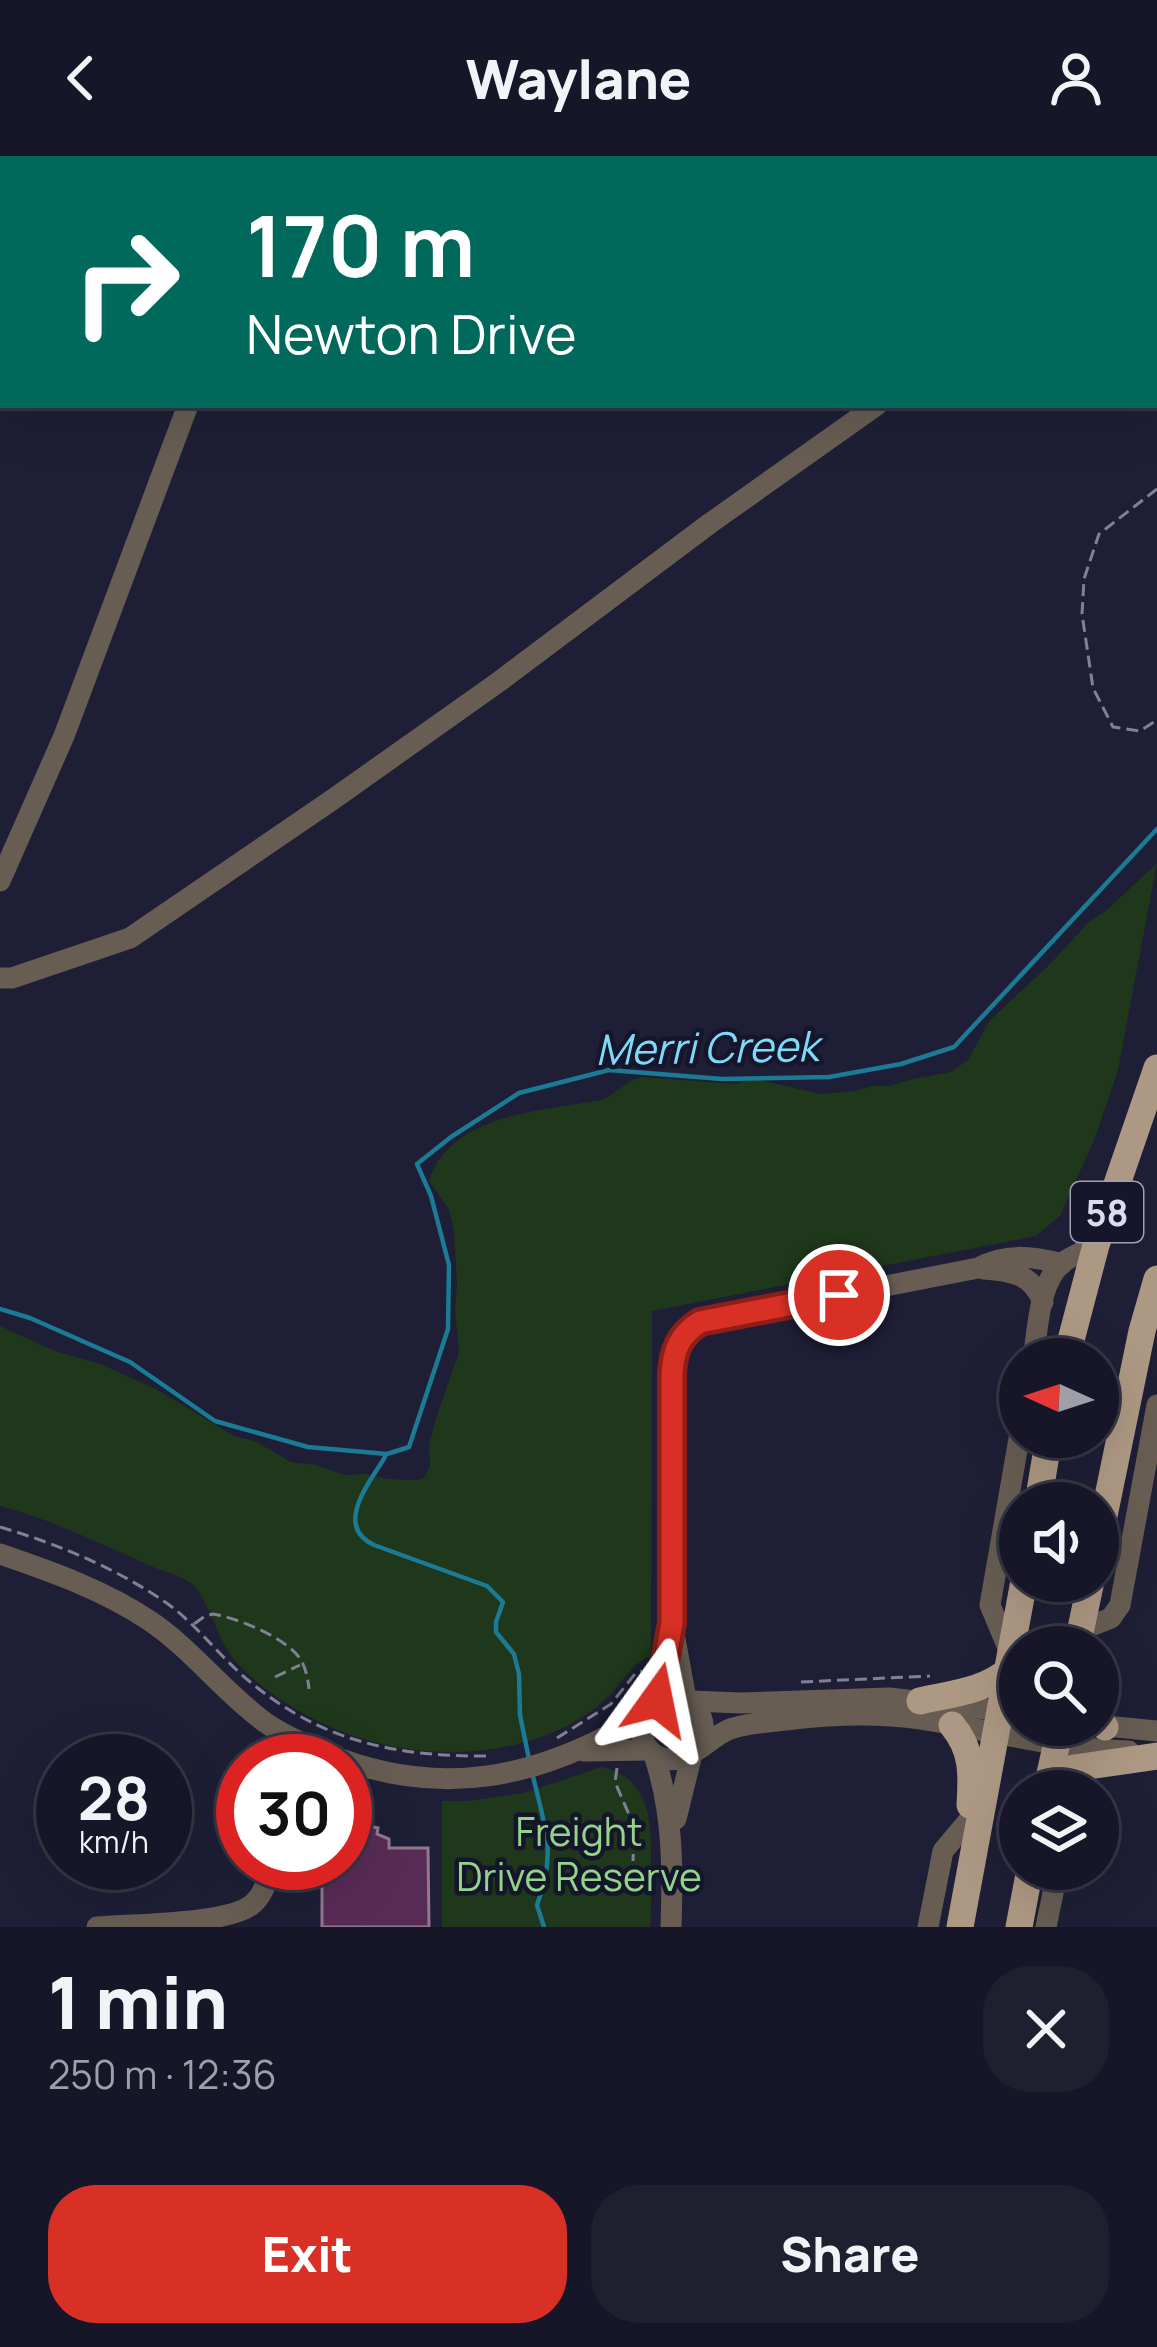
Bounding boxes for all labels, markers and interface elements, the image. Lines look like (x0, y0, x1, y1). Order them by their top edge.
text: Waylane (466, 41, 691, 115)
icon: back (48, 45, 114, 111)
icon: person (1043, 45, 1109, 111)
text: 170 m (246, 187, 475, 302)
icon: right (48, 204, 204, 360)
text: Newton Drive (246, 296, 577, 370)
water label: Merri Creek (595, 1016, 824, 1078)
road number: 58 (1071, 1182, 1143, 1242)
pin (788, 1244, 890, 1346)
icon: arrive (806, 1262, 872, 1328)
north arrow (999, 1338, 1119, 1458)
map controls (999, 1338, 1119, 1890)
button: sound (999, 1482, 1119, 1602)
button: search (999, 1626, 1119, 1746)
position arrow (594, 1637, 720, 1763)
speed limit sign: 30 (216, 1734, 372, 1890)
text: 28 (78, 1756, 150, 1838)
button: layers (999, 1770, 1119, 1890)
park label: Freight Drive Reserve (456, 1804, 702, 1903)
text: km/h (79, 1821, 149, 1862)
text: 1 min (48, 1952, 228, 2051)
button: close (983, 1966, 1109, 2092)
text: 250 m · 12:36 (48, 2047, 277, 2101)
button: Exit (48, 2185, 567, 2323)
button: Share (591, 2185, 1109, 2323)

